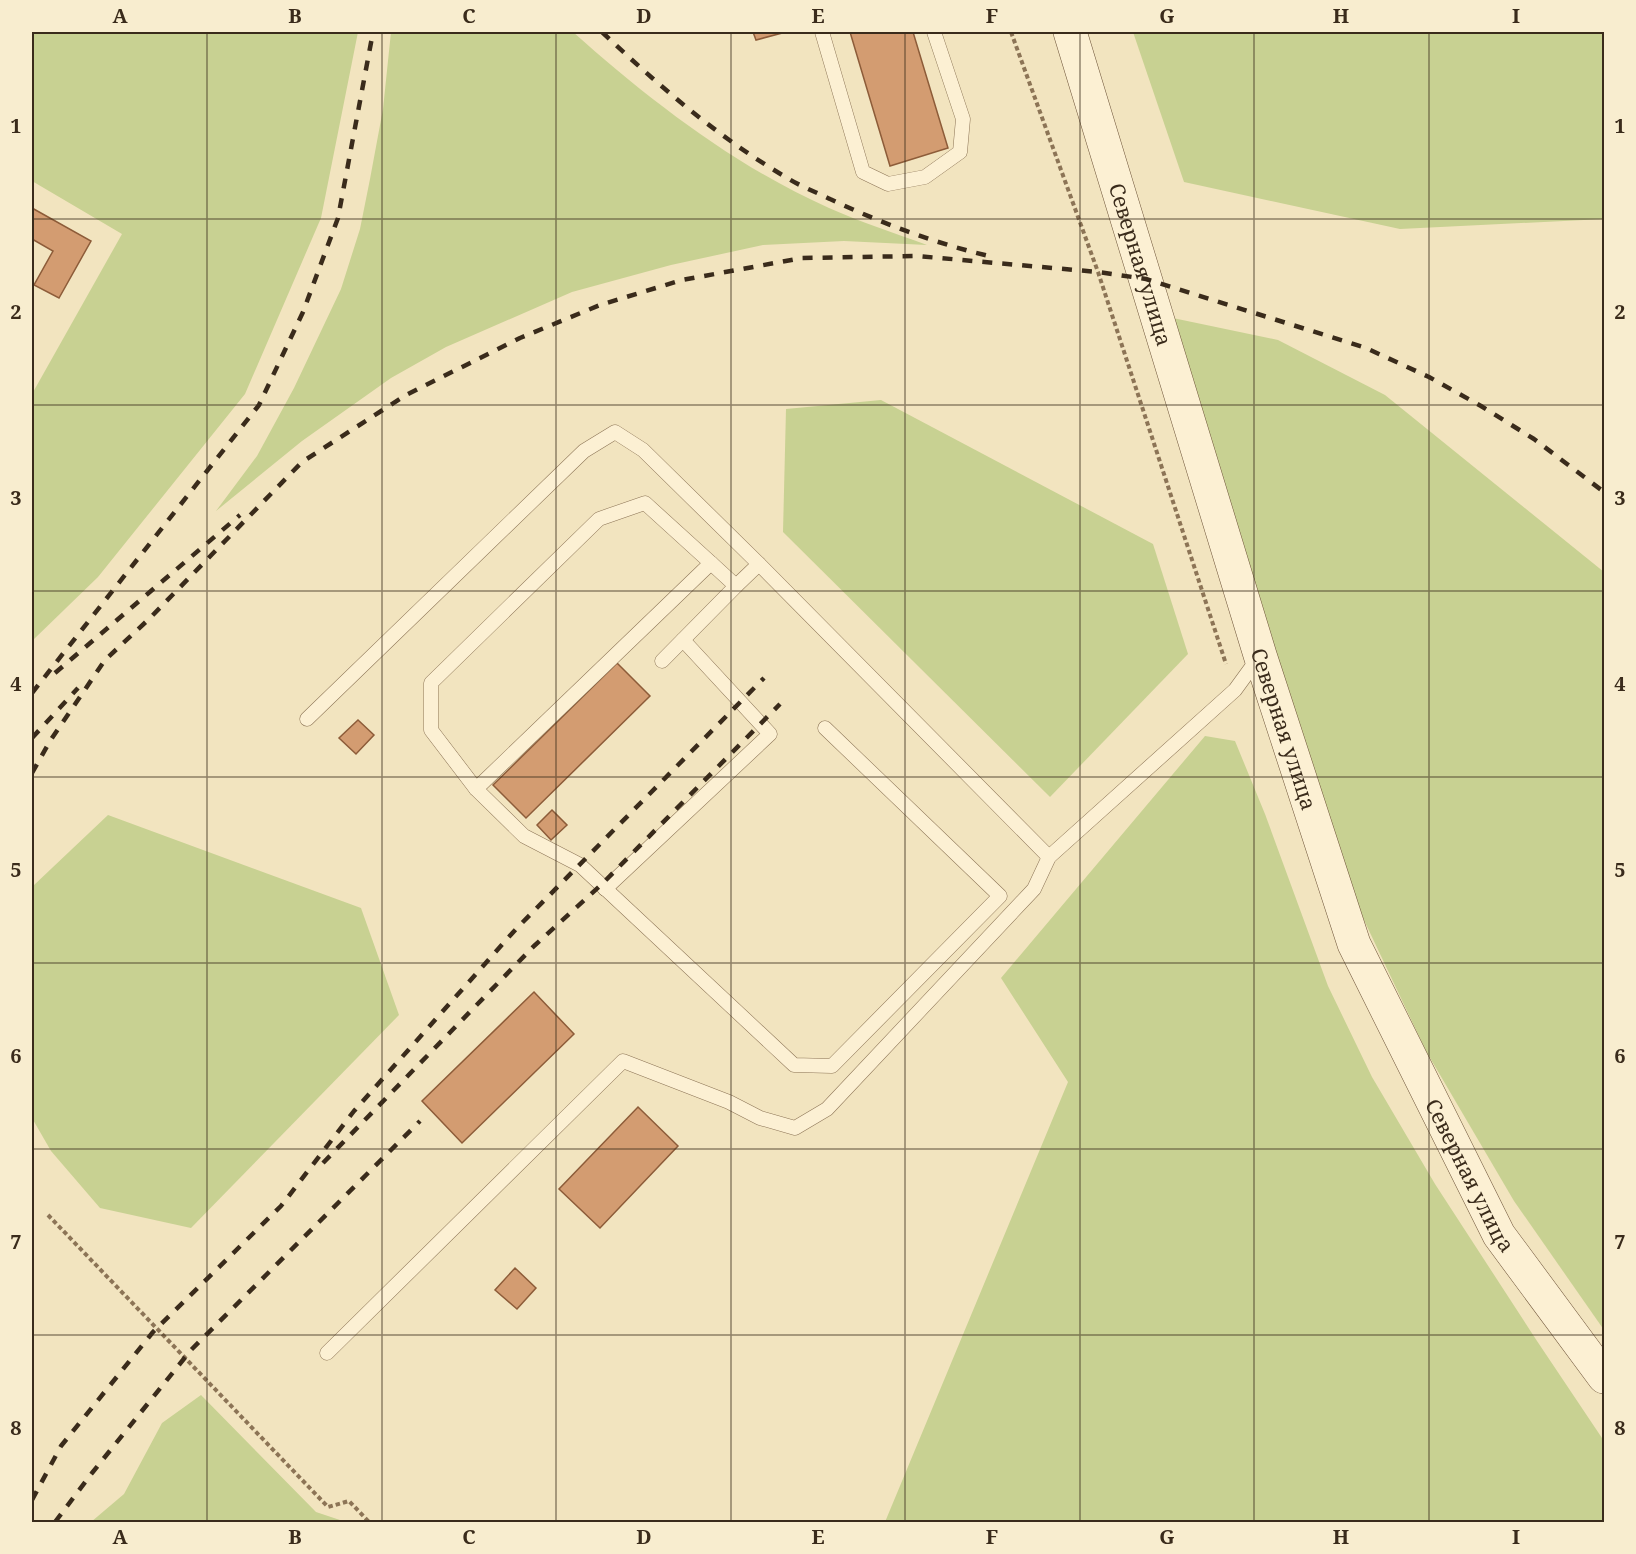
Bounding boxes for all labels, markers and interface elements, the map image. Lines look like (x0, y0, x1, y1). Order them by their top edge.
text: A (112, 2, 128, 29)
text: B (288, 2, 302, 29)
text: C (462, 2, 476, 29)
text: D (636, 2, 652, 29)
text: E (811, 2, 825, 29)
text: F (986, 2, 998, 29)
text: G (1159, 2, 1175, 29)
text: H (1333, 2, 1349, 29)
text: I (1512, 2, 1520, 29)
text: 1 (10, 112, 22, 139)
text: 1 (1614, 112, 1626, 139)
street label: Северная улица (1103, 180, 1179, 349)
text: 2 (10, 298, 22, 325)
text: 2 (1614, 298, 1626, 325)
text: 3 (10, 484, 22, 511)
text: 3 (1614, 484, 1626, 511)
street label: Северная улица (1245, 644, 1323, 813)
text: 4 (10, 670, 22, 697)
text: 4 (1614, 670, 1626, 697)
text: 5 (10, 856, 22, 883)
text: 5 (1614, 856, 1626, 883)
text: 6 (10, 1042, 22, 1069)
text: 6 (1614, 1042, 1626, 1069)
street label: Северная улица (1419, 1094, 1521, 1258)
text: 7 (10, 1228, 22, 1255)
text: 7 (1614, 1228, 1626, 1255)
text: 8 (10, 1414, 22, 1441)
text: 8 (1614, 1414, 1626, 1441)
text: A (112, 1523, 128, 1550)
text: B (288, 1523, 302, 1550)
text: C (462, 1523, 476, 1550)
text: D (636, 1523, 652, 1550)
text: E (811, 1523, 825, 1550)
text: F (986, 1523, 998, 1550)
text: G (1159, 1523, 1175, 1550)
text: H (1333, 1523, 1349, 1550)
text: I (1512, 1523, 1520, 1550)

